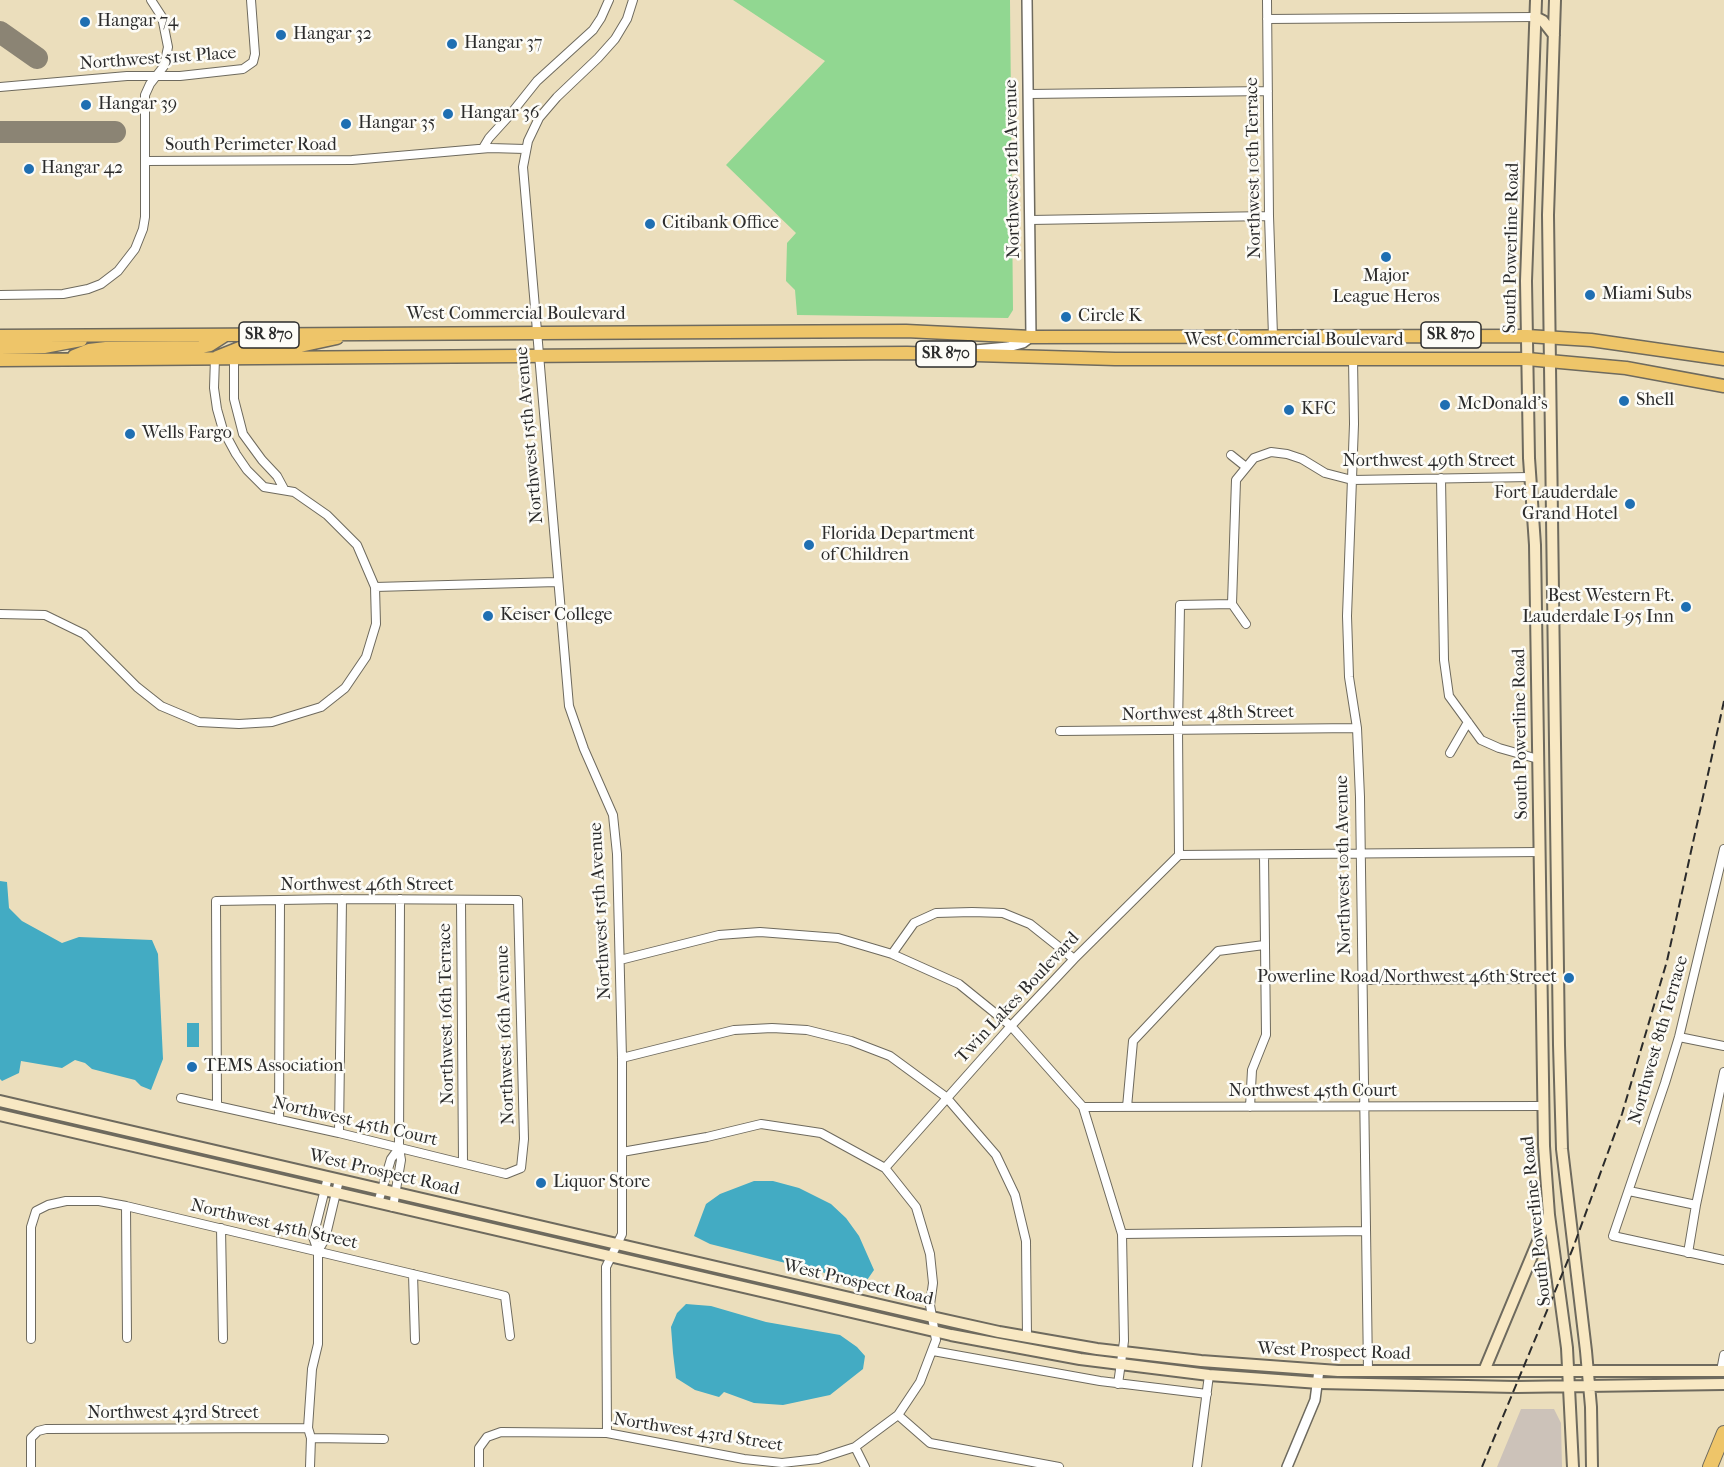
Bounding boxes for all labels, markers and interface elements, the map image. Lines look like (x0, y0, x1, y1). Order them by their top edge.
place label: Hangar 74 (97, 11, 178, 33)
marker: Hangar 74 (78, 15, 92, 29)
place label: Hangar 32 (293, 24, 372, 46)
marker: Hangar 32 (274, 28, 288, 42)
place label: Hangar 37 (464, 33, 543, 55)
marker: Hangar 37 (445, 37, 459, 51)
street label: Northwest 51st Place (79, 43, 237, 75)
street label: Northwest 10th Terrace (1242, 77, 1266, 259)
street label: Northwest 12th Avenue (1001, 79, 1025, 259)
place label: Hangar 39 (98, 94, 177, 116)
marker: Hangar 39 (79, 98, 93, 112)
place label: Hangar 36 (460, 103, 540, 125)
marker: Hangar 36 (441, 107, 455, 121)
place label: Hangar 35 (358, 113, 436, 135)
marker: Hangar 35 (339, 117, 353, 131)
street label: South Perimeter Road (165, 135, 337, 157)
place label: Hangar 42 (41, 158, 123, 180)
marker: Hangar 42 (22, 162, 36, 176)
street label: South Powerline Road (1500, 162, 1524, 334)
place label: Citibank Office (662, 213, 779, 235)
marker: Citibank Office (643, 217, 657, 231)
marker: Major League Heros (1379, 250, 1393, 264)
place label: Major League Heros (1332, 266, 1440, 308)
place label: Miami Subs (1602, 284, 1692, 306)
marker: Miami Subs (1583, 288, 1597, 302)
street label: West Commercial Boulevard (406, 304, 626, 326)
place label: Circle K (1078, 306, 1141, 328)
marker: Circle K (1059, 310, 1073, 324)
road number: SR 870 (239, 322, 299, 348)
road number: SR 870 (1421, 322, 1481, 348)
street label: West Commercial Boulevard (1184, 330, 1404, 352)
road number: SR 870 (916, 341, 976, 367)
street label: Northwest 15th Avenue (511, 346, 549, 524)
place label: Shell (1636, 390, 1674, 412)
place label: McDonald's (1457, 394, 1548, 416)
marker: Shell (1617, 394, 1631, 408)
marker: McDonald's (1438, 398, 1452, 412)
place label: KFC (1301, 399, 1336, 421)
marker: KFC (1282, 403, 1296, 417)
place label: Wells Fargo (142, 423, 232, 445)
marker: Wells Fargo (123, 427, 137, 441)
street label: Northwest 49th Street (1342, 451, 1516, 473)
place label: Fort Lauderdale Grand Hotel (1494, 483, 1618, 526)
marker: Fort Lauderdale Grand Hotel (1623, 497, 1637, 511)
place label: Florida Department of Children (821, 524, 975, 566)
marker: Florida Department of Children (802, 538, 816, 552)
place label: Best Western Ft. Lauderdale I-95 Inn (1522, 586, 1674, 628)
marker: Best Western Ft. Lauderdale I-95 Inn (1679, 600, 1693, 614)
place label: Keiser College (500, 605, 612, 627)
marker: Keiser College (481, 609, 495, 623)
street label: South Powerline Road (1509, 648, 1533, 820)
street label: Northwest 48th Street (1121, 702, 1295, 726)
street label: Northwest 10th Avenue (1332, 775, 1356, 955)
street label: Northwest 15th Avenue (586, 822, 616, 1000)
street label: Northwest 46th Street (280, 875, 454, 897)
street label: Northwest 16th Terrace (435, 923, 459, 1105)
street label: Twin Lakes Boulevard (952, 928, 1084, 1068)
street label: Northwest 16th Avenue (492, 945, 520, 1125)
street label: Northwest 8th Terrace (1625, 953, 1693, 1127)
place label: Powerline Road/Northwest 46th Street (1257, 967, 1557, 989)
marker: Powerline Road/Northwest 46th Street (1562, 971, 1576, 985)
place label: TEMS Association (204, 1056, 343, 1078)
marker: TEMS Association (185, 1060, 199, 1074)
street label: Northwest 45th Court (1229, 1081, 1397, 1103)
street label: Northwest 45th Court (270, 1092, 440, 1152)
street label: South Powerline Road (1517, 1135, 1557, 1307)
street label: West Prospect Road (307, 1145, 461, 1201)
place label: Liquor Store (553, 1172, 650, 1194)
marker: Liquor Store (534, 1176, 548, 1190)
street label: Northwest 45th Street (188, 1195, 360, 1255)
street label: West Prospect Road (781, 1255, 935, 1311)
street label: West Prospect Road (1257, 1339, 1411, 1365)
street label: Northwest 43rd Street (87, 1403, 259, 1425)
street label: Northwest 43rd Street (612, 1409, 784, 1457)

